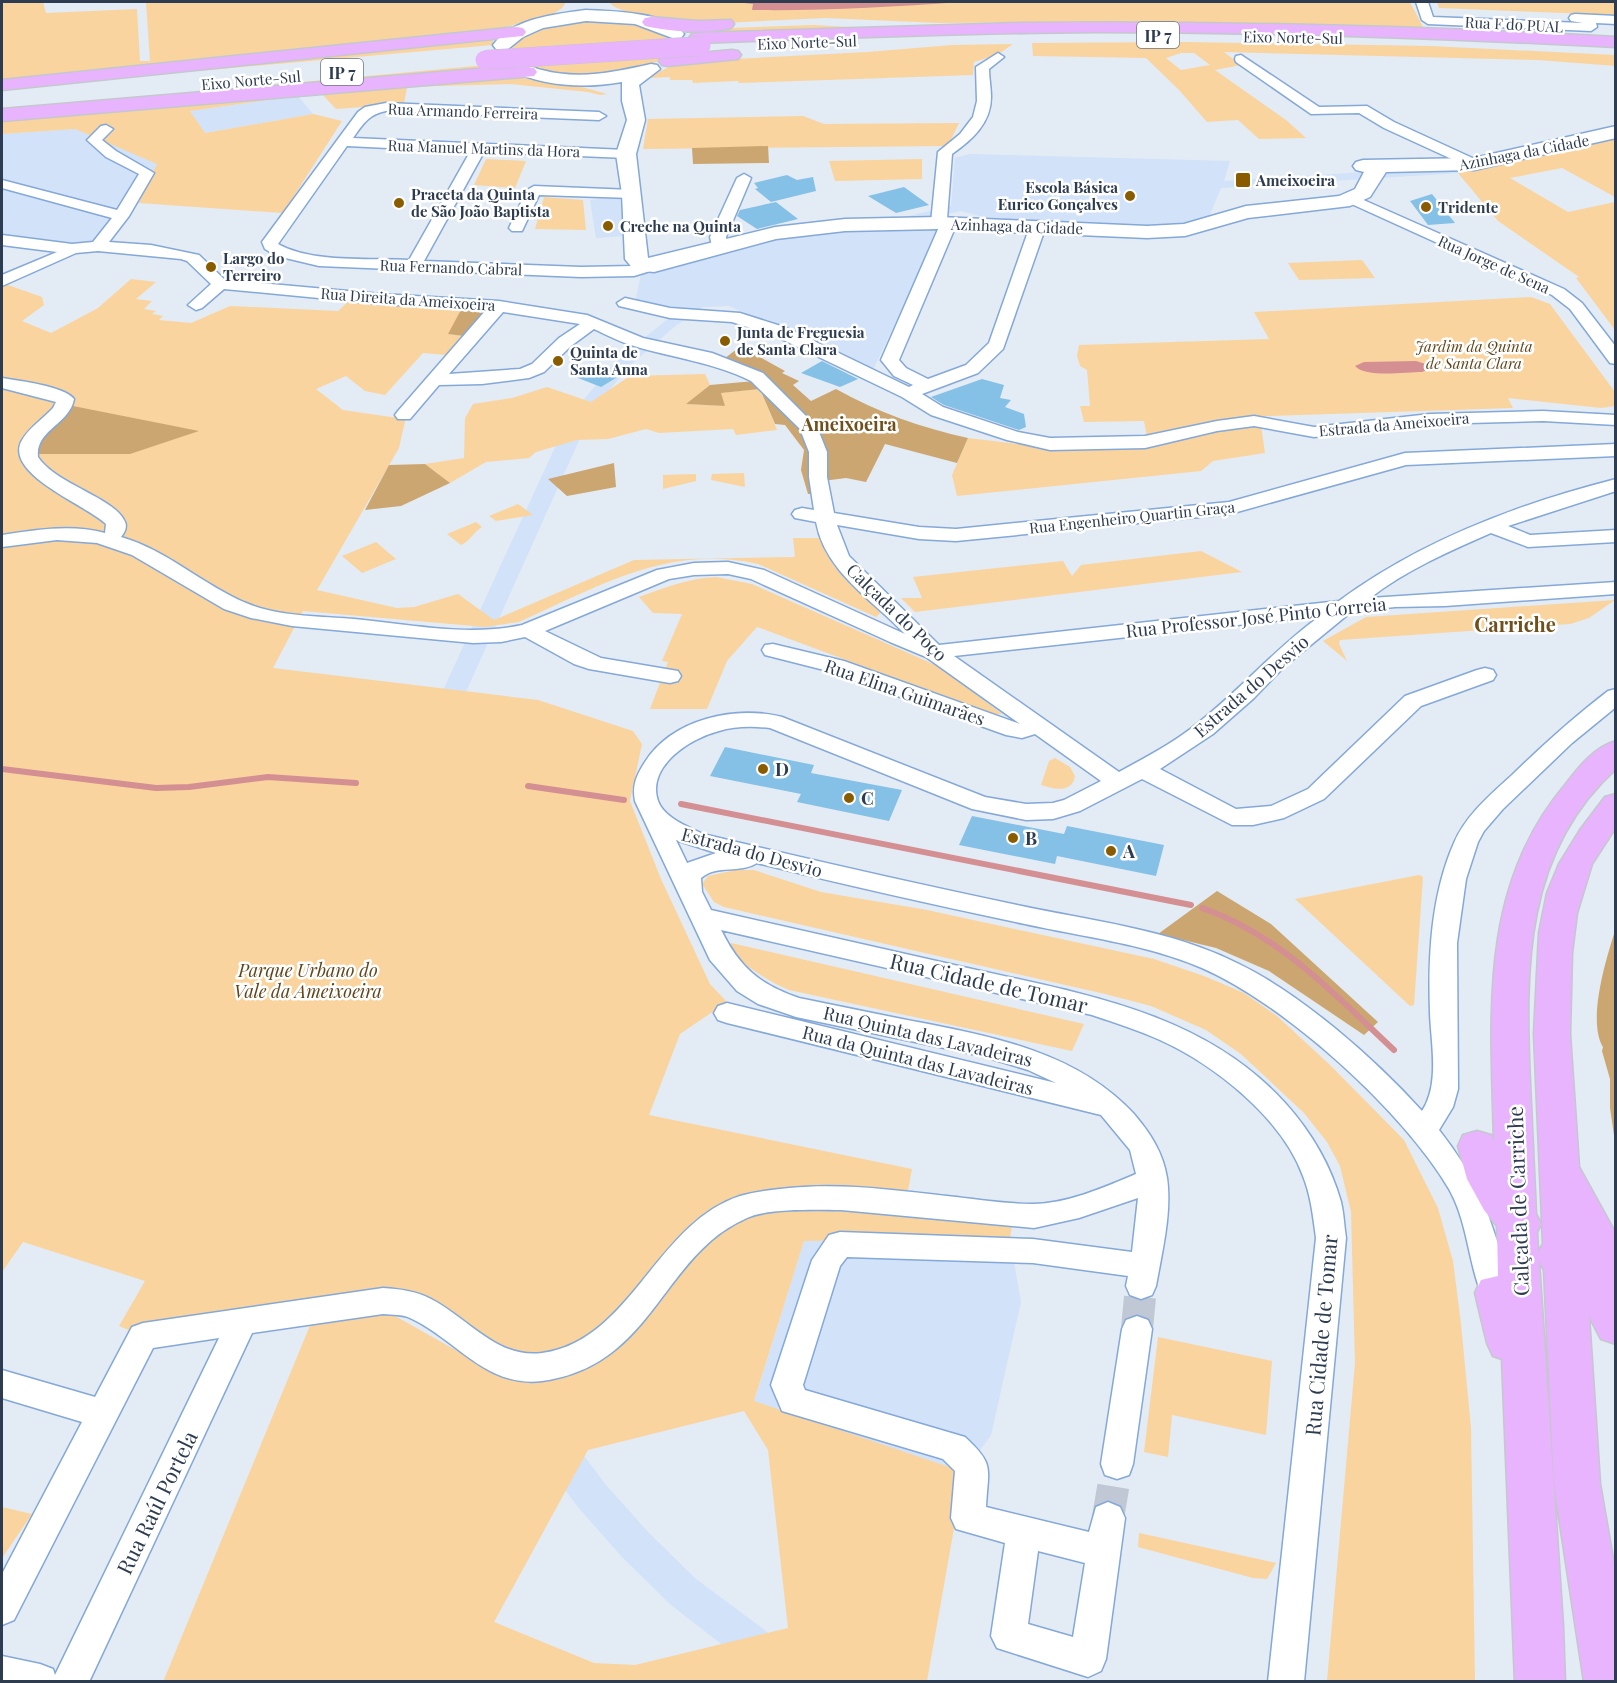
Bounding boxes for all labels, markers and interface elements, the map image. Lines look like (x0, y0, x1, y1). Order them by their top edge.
street label: Rua F do PUAL (1464, 11, 1564, 37)
road number: IP 7 (1137, 22, 1179, 48)
street label: Eixo Norte-Sul (1243, 26, 1343, 48)
street label: Eixo Norte-Sul (757, 30, 857, 54)
road number: IP 7 (321, 59, 363, 85)
street label: Eixo Norte-Sul (200, 66, 302, 94)
street label: Rua Armando Ferreira (387, 98, 539, 124)
street label: Azinhaga da Cidade (1456, 130, 1591, 175)
street label: Rua Manuel Martins da Hora (387, 135, 581, 161)
place label: Ameixoeira (1255, 170, 1335, 190)
marker: Ameixoeira (1234, 171, 1252, 189)
place label: Escola Básica Eurico Gonçalves (998, 177, 1118, 214)
place label: Praceta da Quinta de São João Baptista (411, 184, 550, 221)
marker: Escola Básica Eurico Gonçalves (1123, 189, 1137, 203)
marker: Praceta da Quinta de São João Baptista (392, 196, 406, 210)
place label: Tridente (1438, 197, 1499, 217)
marker: Tridente (1419, 200, 1433, 214)
street label: Azinhaga da Cidade (950, 214, 1083, 238)
place label: Creche na Quinta (620, 216, 741, 236)
marker: Creche na Quinta (601, 219, 615, 233)
street label: Rua Jorge de Sena (1435, 230, 1553, 298)
place label: Largo do Terreiro (223, 248, 284, 285)
street label: Rua Fernando Cabral (379, 255, 523, 279)
marker: Largo do Terreiro (204, 260, 218, 274)
street label: Rua Direita da Ameixoeira (320, 283, 497, 315)
place label: Junta de Freguesia de Santa Clara (736, 322, 865, 359)
marker: Junta de Freguesia de Santa Clara (718, 334, 732, 348)
park label: Jardim da Quinta de Santa Clara (1415, 336, 1533, 373)
place label: Quinta de Santa Anna (570, 342, 648, 379)
marker: Quinta de Santa Anna (551, 354, 565, 368)
street label: Estrada da Ameixoeira (1318, 407, 1471, 441)
district label: Ameixoeira (801, 412, 897, 436)
street label: Rua Engenheiro Quartin Graça (1028, 496, 1236, 538)
street label: Calçada do Poço (841, 558, 953, 666)
street label: Rua Professor José Pinto Correia (1125, 591, 1387, 643)
district label: Carriche (1474, 610, 1556, 637)
street label: Estrada do Desvio (1188, 629, 1314, 743)
street label: Rua Elina Guimarães (822, 653, 988, 731)
place label: D (775, 757, 789, 781)
marker: D (756, 762, 770, 776)
place label: C (861, 786, 874, 810)
marker: C (842, 791, 856, 805)
street label: Estrada do Desvio (679, 822, 825, 882)
place label: B (1025, 826, 1037, 850)
marker: B (1006, 831, 1020, 845)
place label: A (1122, 839, 1136, 863)
marker: A (1104, 844, 1118, 858)
street label: Rua Cidade de Tomar (887, 946, 1091, 1019)
park label: Parque Urbano do Vale da Ameixoeira (234, 958, 382, 1003)
street label: Rua Quinta das Lavadeiras (821, 1000, 1035, 1072)
street label: Rua da Quinta das Lavadeiras (800, 1020, 1036, 1100)
street label: Calçada de Carriche (1500, 1106, 1534, 1296)
street label: Rua Cidade de Tomar (1297, 1232, 1343, 1437)
street label: Rua Raúl Portela (109, 1425, 203, 1578)

